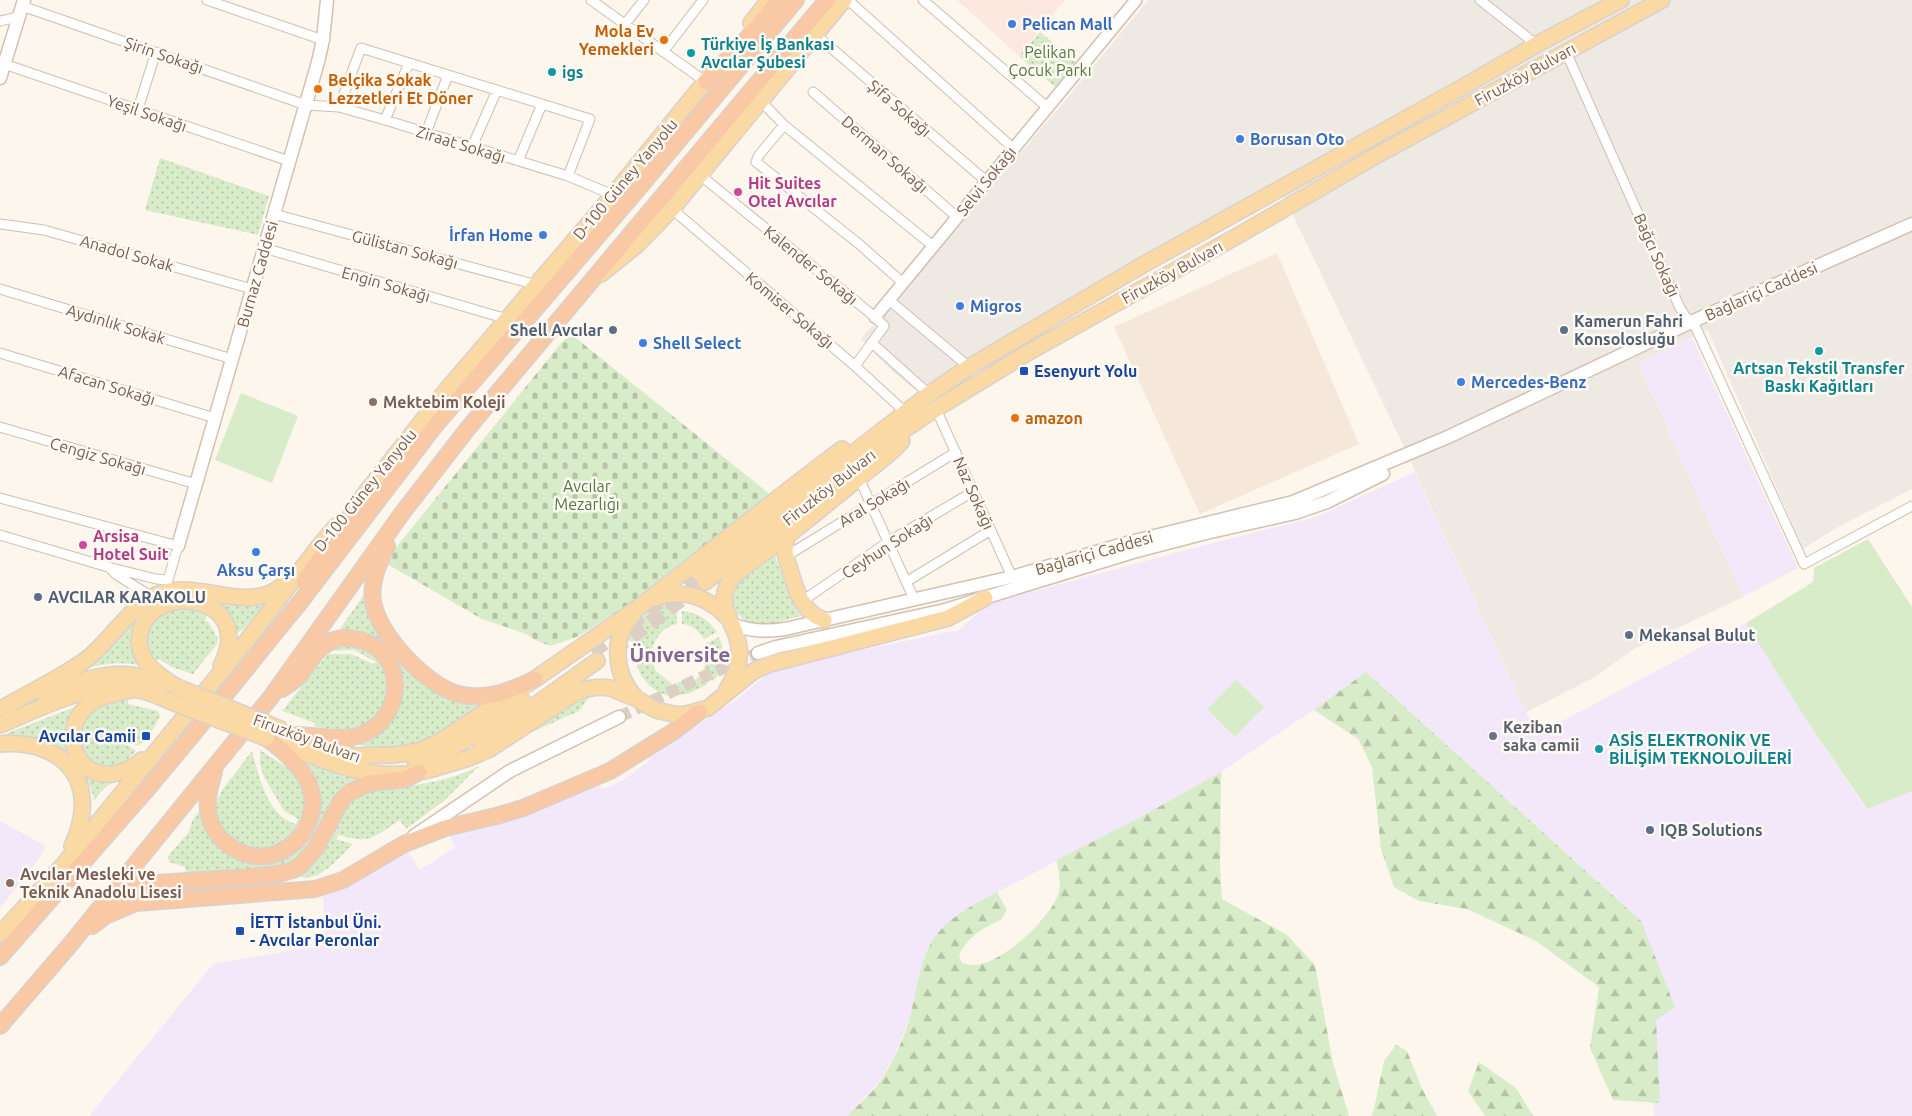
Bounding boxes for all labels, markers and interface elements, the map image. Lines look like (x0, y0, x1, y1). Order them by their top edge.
place label: Pelican Mall (1022, 15, 1113, 33)
marker: Pelican Mall (1006, 18, 1018, 30)
place label: Mola Ev Yemekleri (579, 22, 654, 58)
street label: Şirin Sokağı (122, 33, 206, 77)
marker: Mola Ev Yemekleri (658, 34, 670, 46)
place label: Türkiye İş Bankası Avcılar Şubesi (701, 35, 835, 72)
street label: Firuzköy Bulvarı (1471, 39, 1579, 109)
park label: Pelikan Çocuk Parkı (1008, 43, 1092, 79)
marker: Türkiye İş Bankası Avcılar Şubesi (685, 47, 697, 59)
place label: igs (562, 63, 583, 81)
marker: igs (546, 66, 558, 78)
place label: Belçika Sokak Lezzetleri Et Döner (328, 71, 474, 107)
street label: Şifa Sokağı (865, 76, 935, 140)
marker: Belçika Sokak Lezzetleri Et Döner (312, 83, 324, 95)
street label: Yeşil Sokağı (105, 91, 189, 135)
street label: Derman Sokağı (838, 112, 932, 196)
street label: D-100 Güney Yanyolu (569, 115, 681, 243)
street label: Ziraat Sokağı (414, 122, 508, 166)
place label: Borusan Oto (1250, 130, 1344, 148)
marker: Borusan Oto (1234, 133, 1246, 145)
street label: Selvi Sokağı (953, 143, 1019, 219)
place label: Hit Suites Otel Avcılar (748, 174, 837, 210)
marker: Hit Suites Otel Avcılar (732, 186, 744, 198)
street label: Bağcı Sokağı (1631, 210, 1683, 300)
street label: Burnaz Caddesi (233, 219, 281, 329)
street label: Kalender Sokağı (761, 222, 861, 308)
street label: Gülistan Sokağı (350, 226, 460, 272)
place label: İrfan Home (449, 226, 533, 244)
marker: İrfan Home (537, 229, 549, 241)
street label: Anadol Sokak (78, 231, 176, 275)
street label: Firuzköy Bulvarı (1118, 237, 1226, 307)
street label: Bağlariçi Caddesi (1702, 258, 1820, 324)
street label: Engin Sokağı (340, 263, 432, 305)
street label: Komiser Sokağı (742, 268, 838, 352)
place label: Migros (970, 297, 1022, 315)
street label: Aydınlık Sokak (64, 300, 168, 348)
marker: Migros (954, 300, 966, 312)
place label: Kamerun Fahri Konsolosluğu (1574, 312, 1683, 348)
place label: Shell Avcılar (510, 321, 603, 339)
marker: Shell Avcılar (607, 324, 619, 336)
marker: Kamerun Fahri Konsolosluğu (1558, 324, 1570, 336)
place label: Shell Select (653, 334, 741, 352)
marker: Shell Select (637, 337, 649, 349)
marker: Artsan Tekstil Transfer Baskı Kağıtları (1813, 345, 1825, 357)
place label: Artsan Tekstil Transfer Baskı Kağıtları (1733, 359, 1905, 395)
street label: Afacan Sokağı (56, 362, 158, 408)
place label: Esenyurt Yolu (1034, 362, 1137, 380)
marker: Esenyurt Yolu (1018, 365, 1030, 377)
place label: Mercedes-Benz (1471, 373, 1586, 391)
marker: Mercedes-Benz (1455, 376, 1467, 388)
place label: Mektebim Koleji (383, 393, 506, 411)
marker: Mektebim Koleji (367, 396, 379, 408)
place label: amazon (1025, 409, 1083, 427)
marker: amazon (1009, 412, 1021, 424)
street label: D-100 Güney Yanyolu (310, 425, 420, 555)
street label: Cengiz Sokağı (48, 434, 148, 478)
street label: Firuzköy Bulvarı (779, 445, 879, 529)
street label: Naz Sokağı (950, 454, 998, 532)
street label: Aral Sokağı (835, 474, 913, 530)
park label: Avcılar Mezarlığı (554, 477, 620, 513)
street label: Ceyhun Sokağı (838, 510, 936, 582)
place label: Arsisa Hotel Suit (93, 527, 169, 563)
street label: Bağlariçi Caddesi (1033, 528, 1155, 578)
marker: Arsisa Hotel Suit (77, 539, 89, 551)
marker: Aksu Çarşı (250, 546, 262, 558)
place label: Aksu Çarşı (217, 561, 295, 580)
place label: AVCILAR KARAKOLU (48, 588, 206, 606)
marker: AVCILAR KARAKOLU (32, 591, 44, 603)
place label: Mekansal Bulut (1639, 626, 1755, 644)
marker: Mekansal Bulut (1623, 629, 1635, 641)
district label: Üniversite (630, 642, 730, 666)
street label: Firuzköy Bulvarı (251, 710, 363, 766)
place label: Keziban saka camii (1503, 718, 1580, 754)
place label: Avcılar Camii (39, 727, 136, 745)
marker: Avcılar Camii (140, 730, 152, 742)
marker: Keziban saka camii (1487, 730, 1499, 742)
place label: ASİS ELEKTRONİK VE BİLİŞİM TEKNOLOJİLERİ (1609, 731, 1792, 768)
marker: ASİS ELEKTRONİK VE BİLİŞİM TEKNOLOJİLERİ (1593, 743, 1605, 755)
place label: IQB Solutions (1660, 821, 1763, 839)
marker: IQB Solutions (1644, 824, 1656, 836)
place label: Avcılar Mesleki ve Teknik Anadolu Lisesi (20, 865, 182, 901)
marker: Avcılar Mesleki ve Teknik Anadolu Lisesi (4, 877, 16, 889)
place label: İETT İstanbul Üni. - Avcılar Peronlar (250, 912, 381, 949)
marker: İETT İstanbul Üni. - Avcılar Peronlar (234, 925, 246, 937)

